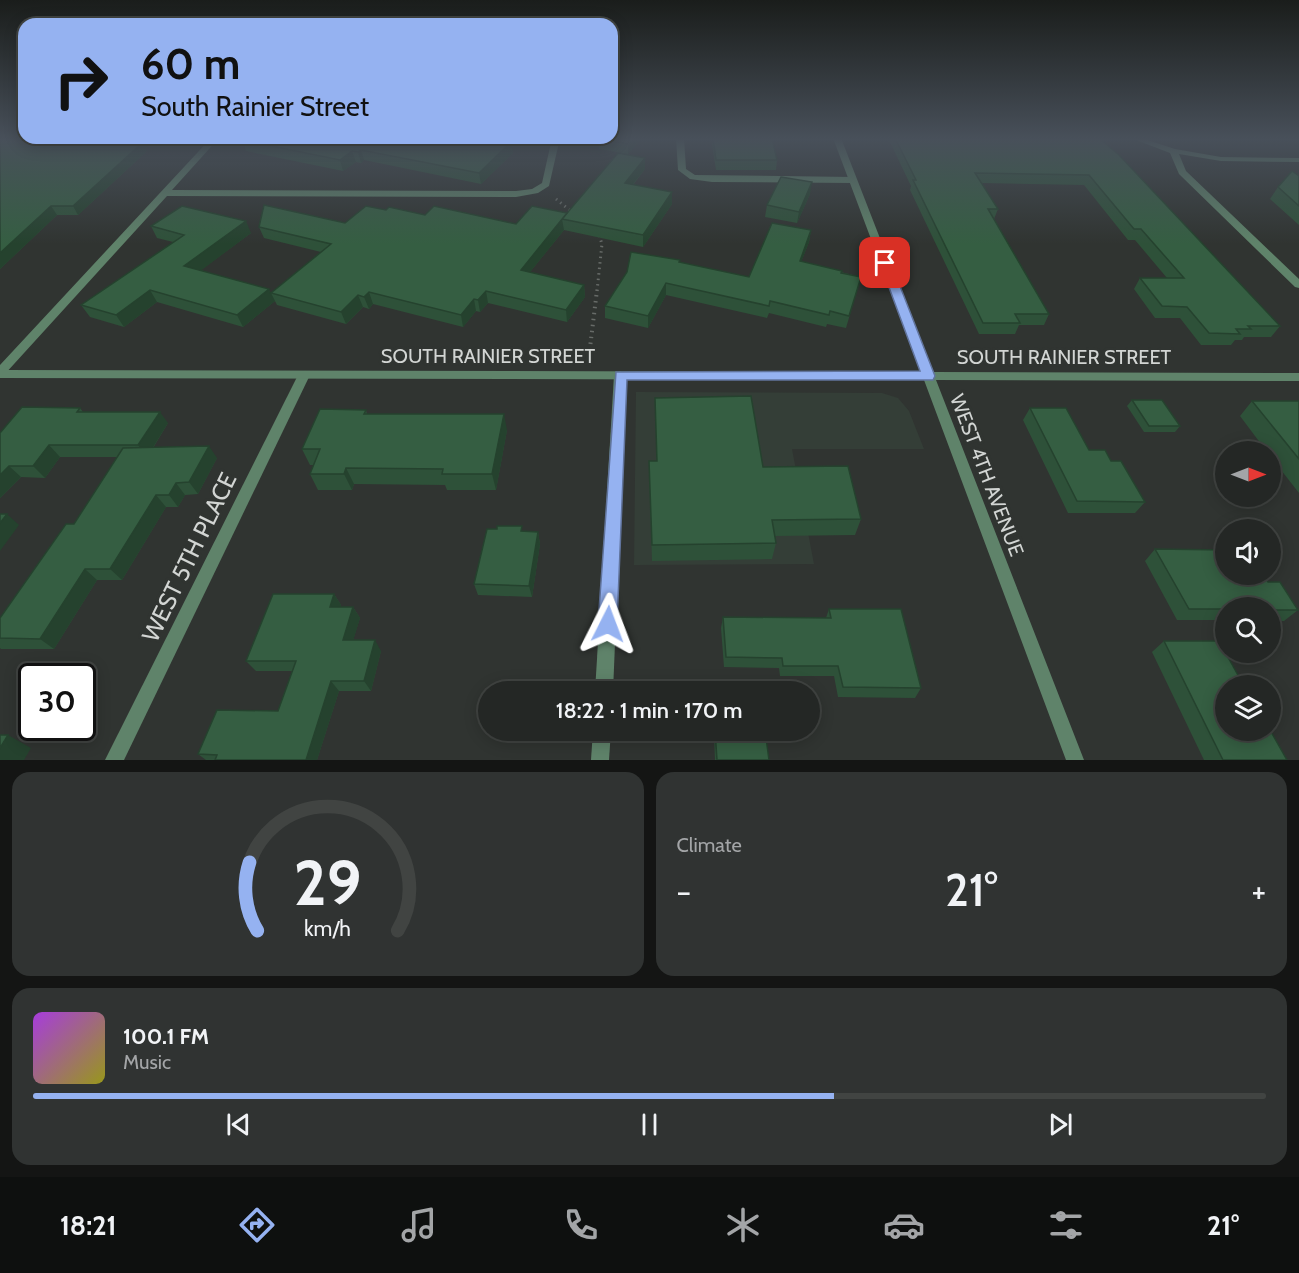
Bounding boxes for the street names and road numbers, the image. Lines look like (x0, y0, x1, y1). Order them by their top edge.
street label: SOUTH RAINIER STREET (381, 344, 596, 368)
street label: SOUTH RAINIER STREET (957, 345, 1172, 369)
street label: WEST 4TH AVENUE (945, 391, 1029, 559)
street label: WEST 5TH PLACE (135, 468, 243, 646)

